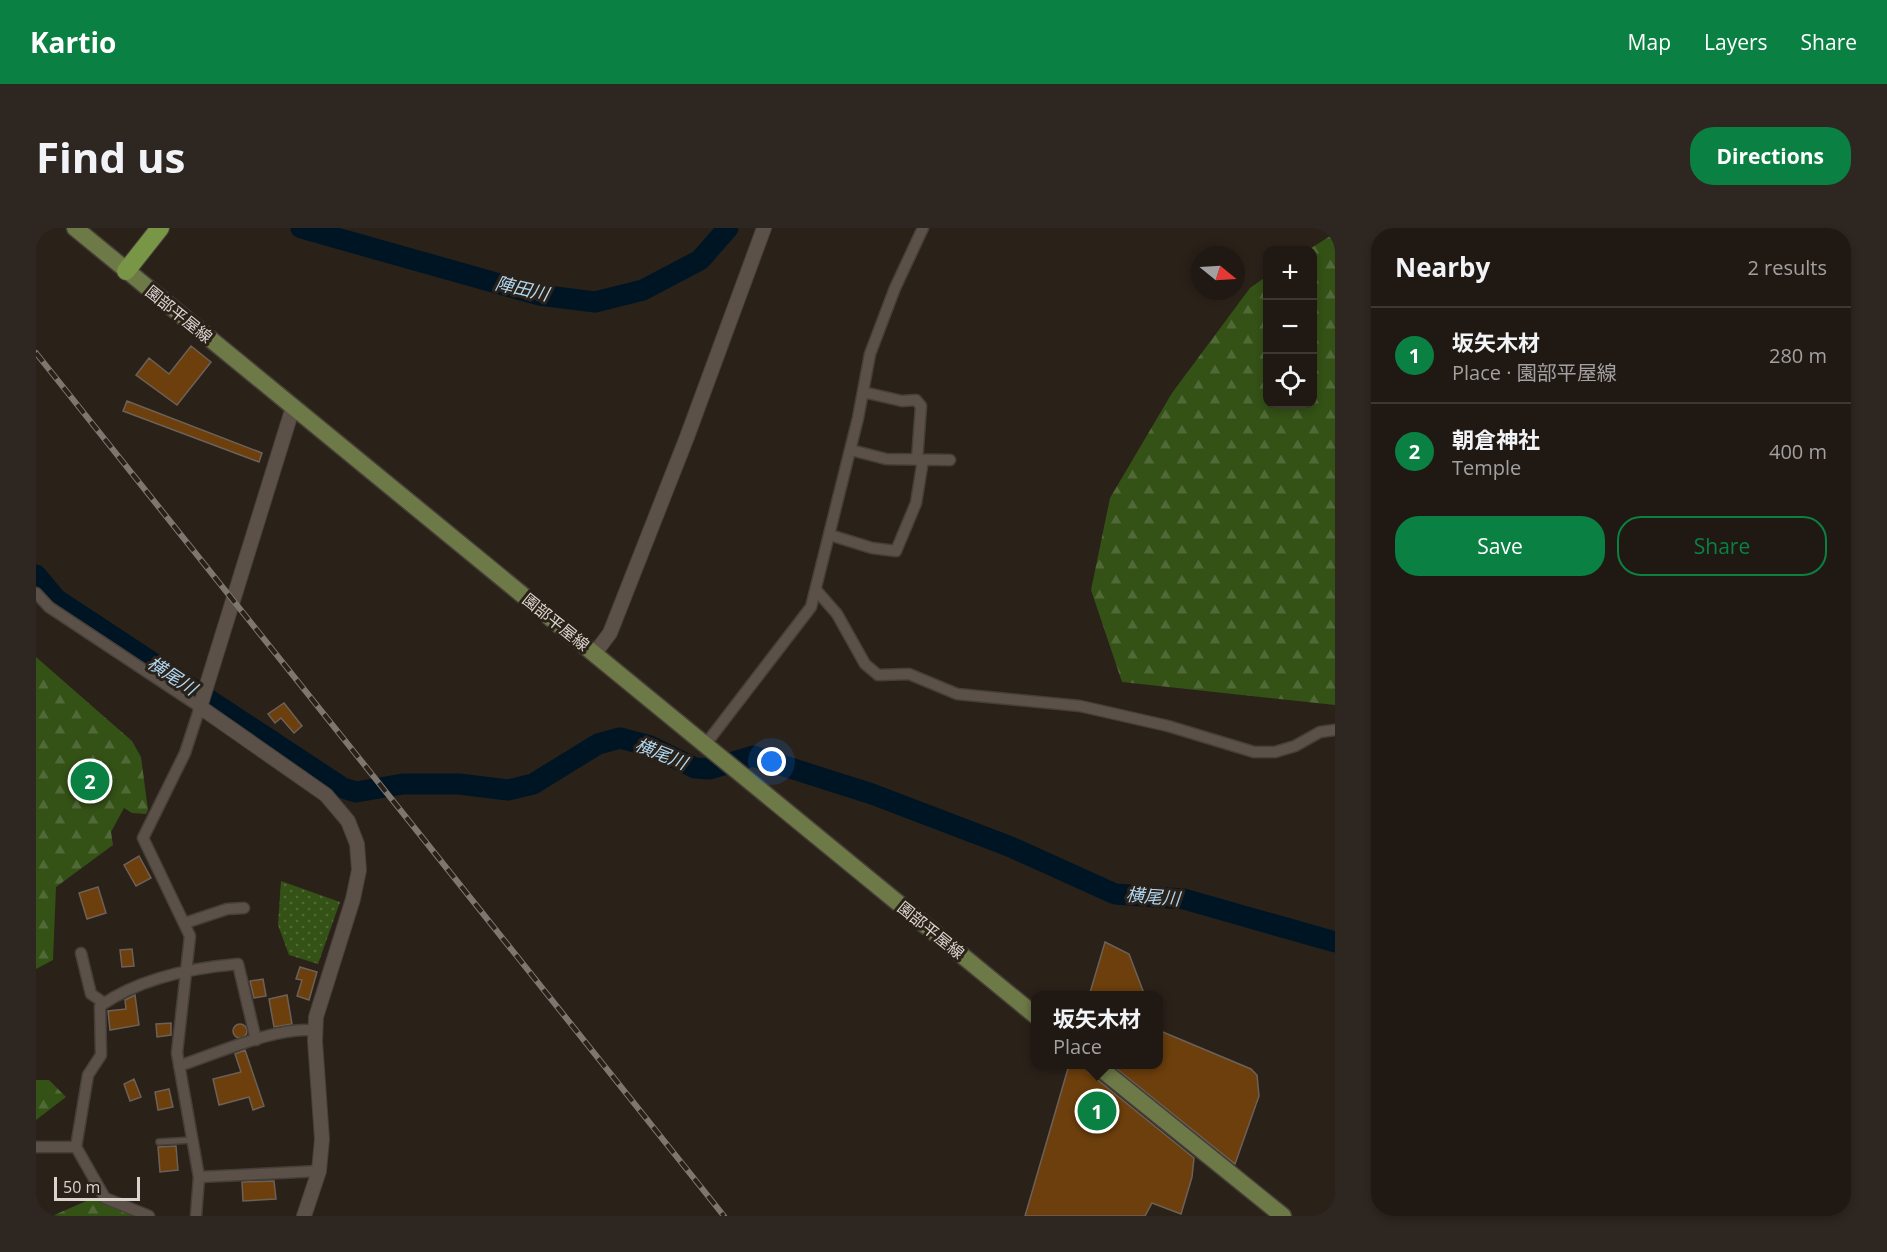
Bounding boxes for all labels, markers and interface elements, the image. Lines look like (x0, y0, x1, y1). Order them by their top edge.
text: Kartio (30, 23, 116, 61)
text: Map (1628, 28, 1671, 56)
text: Layers (1704, 28, 1768, 56)
text: Share (1801, 28, 1857, 56)
button: Directions (1690, 127, 1851, 185)
text: Find us (36, 128, 185, 185)
north arrow (1191, 246, 1245, 300)
map controls (1263, 246, 1317, 408)
button: + (1263, 246, 1317, 300)
text: Nearby (1395, 249, 1490, 285)
text: 2 results (1747, 254, 1827, 281)
water label: 陣田川 (493, 270, 553, 306)
street label: 園部平屋線 (141, 280, 217, 348)
button: − (1263, 300, 1317, 354)
text: 坂矢木材 (1452, 327, 1540, 357)
text: 1 (1409, 342, 1420, 369)
text: 280 m (1769, 342, 1827, 369)
button: locate (1263, 354, 1317, 408)
text: Place · 園部平屋線 (1452, 359, 1617, 386)
text: 朝倉神社 (1452, 424, 1540, 454)
text: 2 (1409, 438, 1420, 465)
text: 400 m (1769, 438, 1827, 465)
text: Temple (1452, 454, 1521, 481)
button: Save (1395, 516, 1605, 576)
button: Share (1617, 516, 1827, 576)
street label: 園部平屋線 (518, 588, 594, 656)
water label: 横尾川 (143, 650, 203, 701)
water label: 横尾川 (632, 732, 693, 775)
your location (757, 747, 786, 776)
pin: 2 (70, 758, 110, 804)
water label: 横尾川 (1125, 882, 1183, 910)
street label: 園部平屋線 (893, 896, 969, 964)
popup (1031, 991, 1163, 1069)
text: 坂矢木材 (1053, 1003, 1141, 1033)
text: Place (1053, 1033, 1102, 1060)
pin: 1 (1078, 1088, 1116, 1134)
scale bar (54, 1174, 140, 1202)
text: 50 m (63, 1176, 100, 1198)

